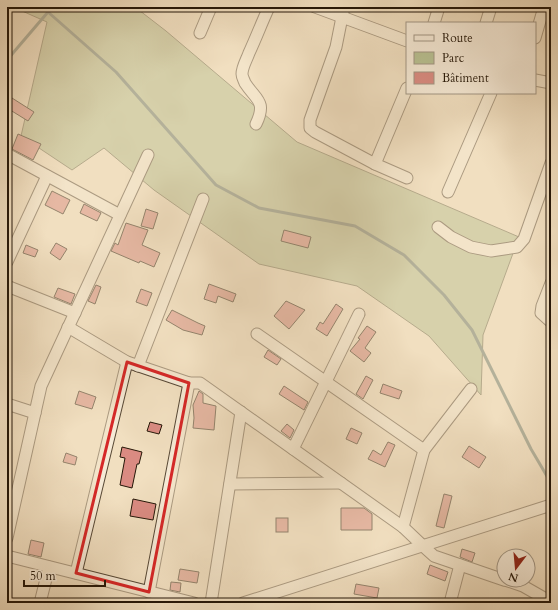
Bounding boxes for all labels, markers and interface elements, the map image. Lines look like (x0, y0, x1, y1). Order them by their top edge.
legend (406, 22, 536, 94)
text: Route (442, 30, 473, 46)
text: Parc (442, 50, 465, 66)
text: Bâtiment (442, 70, 489, 86)
north arrow (496, 548, 536, 588)
scale bar (24, 562, 105, 588)
text: 50 m (30, 568, 57, 584)
text: N (506, 568, 520, 586)

